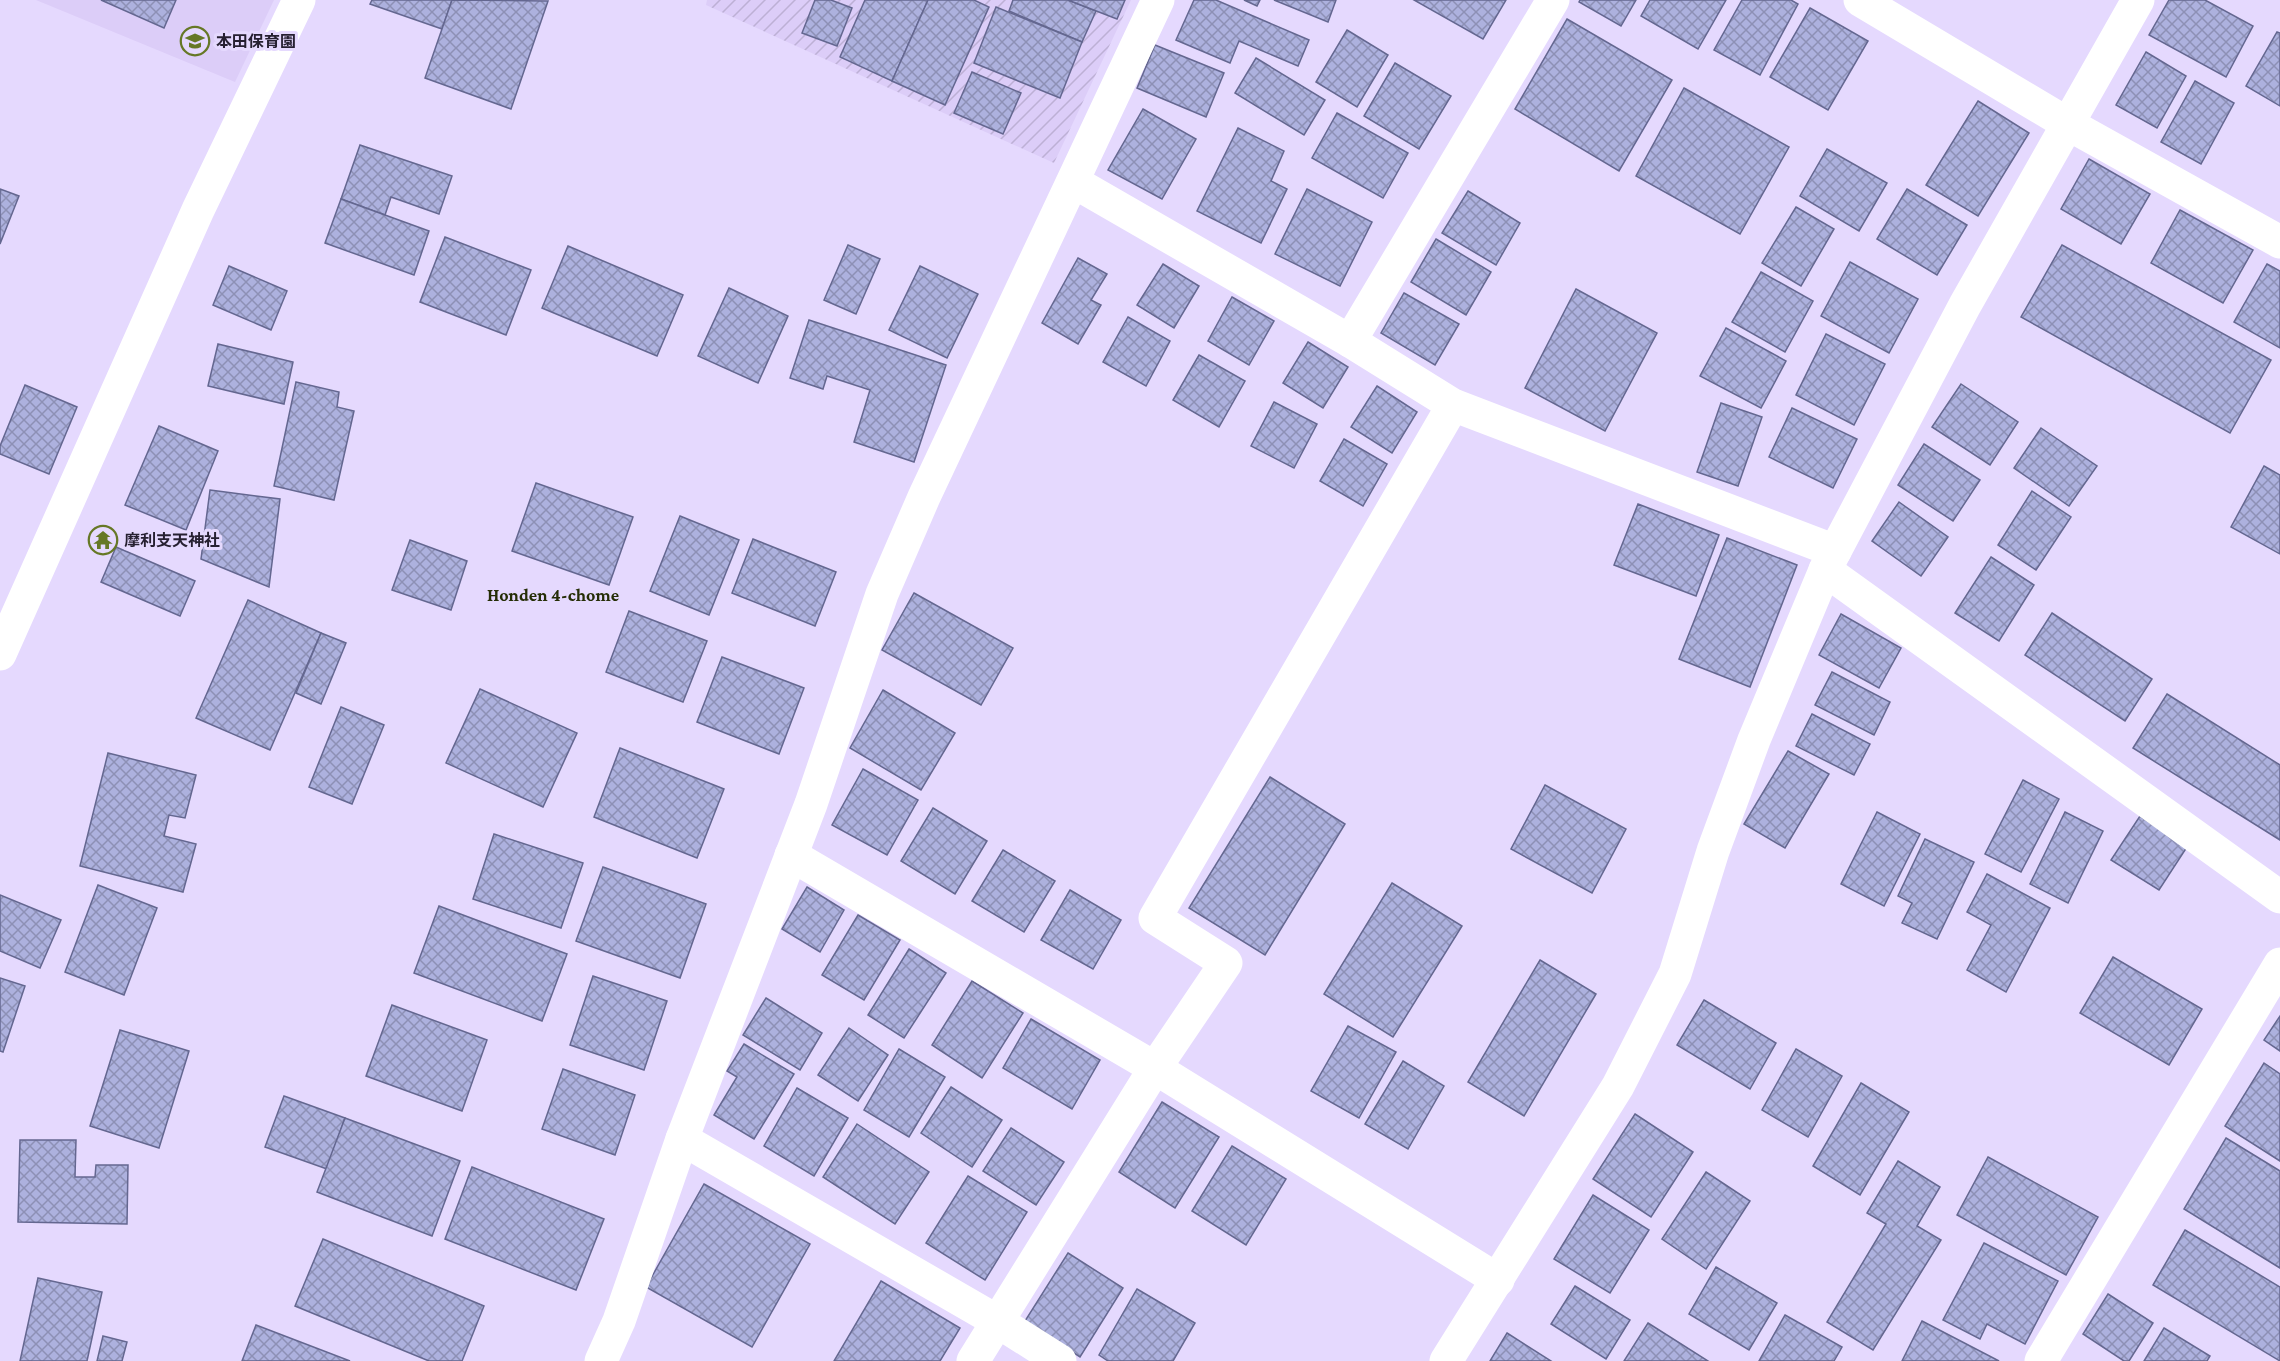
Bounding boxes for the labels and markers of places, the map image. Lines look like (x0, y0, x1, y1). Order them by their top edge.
school or university icon: 本田保育園 (179, 25, 211, 57)
place label: 本田保育園 (216, 33, 296, 50)
temple icon: 摩利支天神社 (87, 524, 119, 556)
place label: 摩利支天神社 (124, 531, 220, 549)

